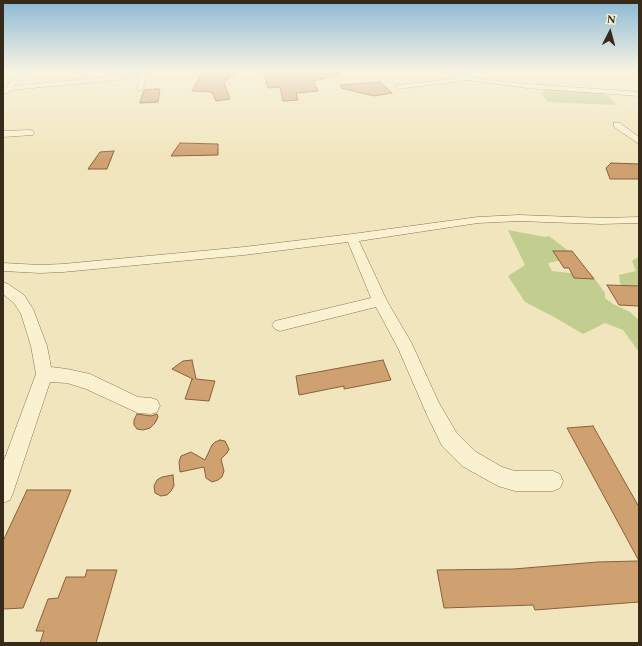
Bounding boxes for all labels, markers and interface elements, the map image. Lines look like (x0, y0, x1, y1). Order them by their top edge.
text: N (606, 11, 617, 28)
north arrow (590, 12, 630, 52)

